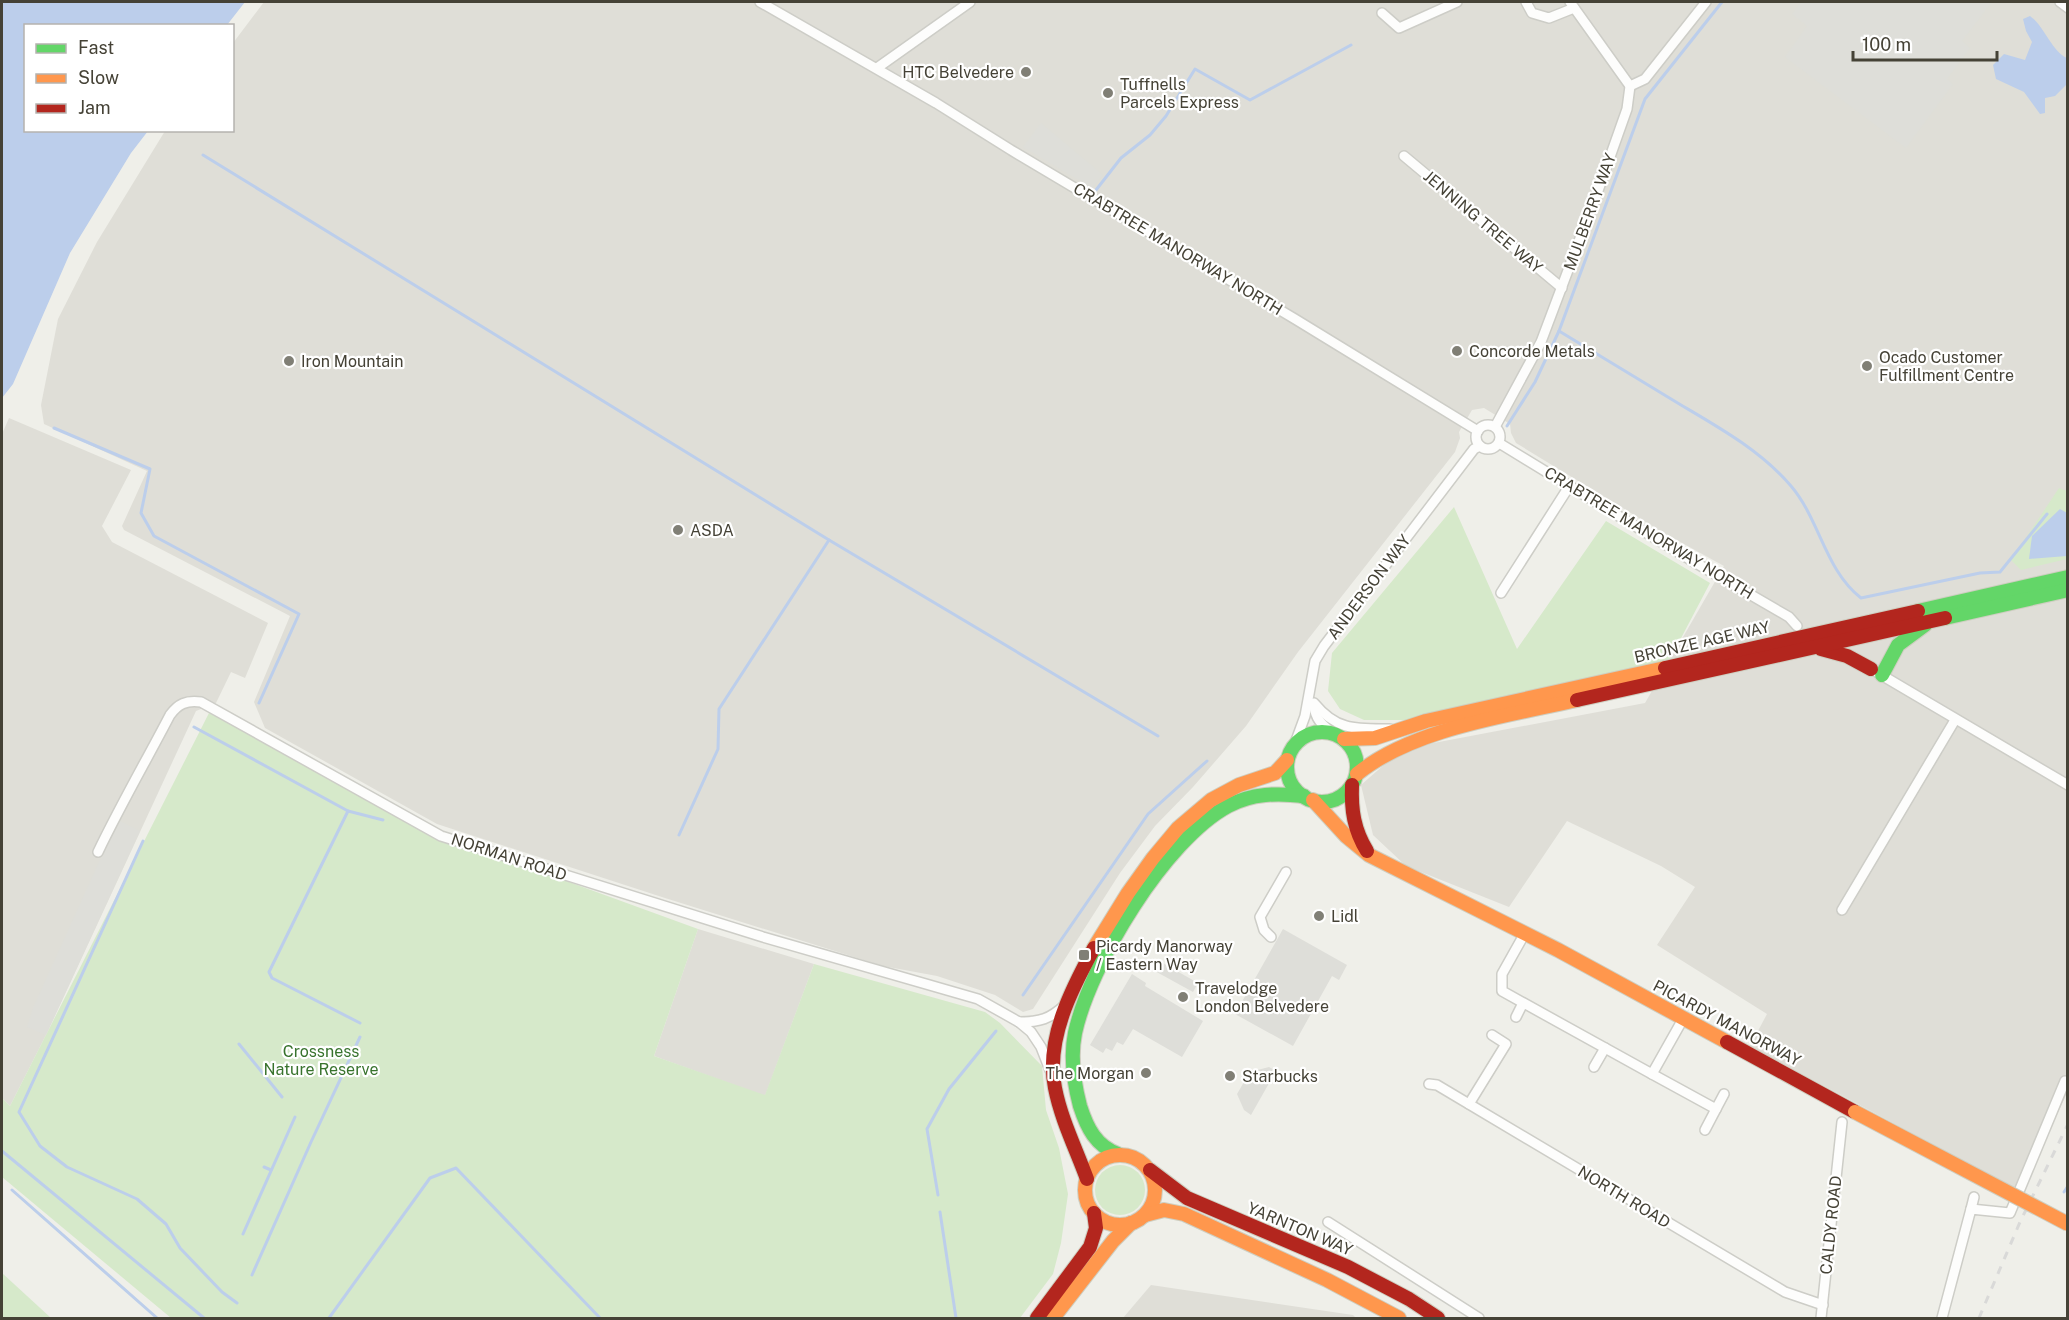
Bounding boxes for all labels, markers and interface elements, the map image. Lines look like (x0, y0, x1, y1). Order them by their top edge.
legend (24, 24, 234, 132)
scale bar (1853, 24, 1997, 62)
text: 100 m (1862, 34, 1911, 55)
text: Fast (78, 37, 114, 58)
place label: HTC Belvedere (902, 63, 1014, 82)
marker: HTC Belvedere (1019, 65, 1033, 79)
text: Slow (78, 67, 119, 88)
place label: Tuffnells Parcels Express (1120, 75, 1239, 112)
marker: Tuffnells Parcels Express (1101, 86, 1115, 100)
text: Jam (78, 97, 111, 118)
street label: MULBERRY WAY (1560, 151, 1620, 273)
street label: JENNING TREE WAY (1420, 167, 1547, 278)
street label: CRABTREE MANORWAY NORTH (1070, 179, 1286, 319)
place label: Concorde Metals (1469, 342, 1595, 361)
marker: Concorde Metals (1450, 344, 1464, 358)
place label: Ocado Customer Fulfillment Centre (1879, 348, 2014, 385)
place label: Iron Mountain (301, 352, 404, 371)
marker: Iron Mountain (282, 354, 296, 368)
marker: Ocado Customer Fulfillment Centre (1860, 359, 1874, 373)
street label: CRABTREE MANORWAY NORTH (1541, 463, 1757, 603)
place label: ASDA (690, 521, 734, 540)
marker: ASDA (671, 523, 685, 537)
street label: ANDERSON WAY (1323, 531, 1415, 643)
street label: BRONZE AGE WAY (1632, 617, 1772, 667)
street label: NORMAN ROAD (449, 829, 569, 885)
place label: Lidl (1331, 907, 1359, 926)
marker: Lidl (1312, 909, 1326, 923)
place label: Picardy Manorway / Eastern Way (1096, 937, 1233, 974)
marker: Picardy Manorway / Eastern Way (1077, 948, 1091, 962)
street label: PICARDY MANORWAY (1650, 976, 1804, 1070)
place label: Travelodge London Belvedere (1195, 979, 1329, 1016)
marker: Travelodge London Belvedere (1176, 990, 1190, 1004)
park label: Crossness Nature Reserve (263, 1042, 379, 1079)
place label: The Morgan (1046, 1064, 1134, 1083)
marker: The Morgan (1139, 1066, 1153, 1080)
place label: Starbucks (1242, 1067, 1318, 1086)
marker: Starbucks (1223, 1069, 1237, 1083)
street label: NORTH ROAD (1574, 1162, 1674, 1232)
street label: CALDY ROAD (1816, 1175, 1846, 1275)
street label: YARNTON WAY (1244, 1198, 1356, 1260)

